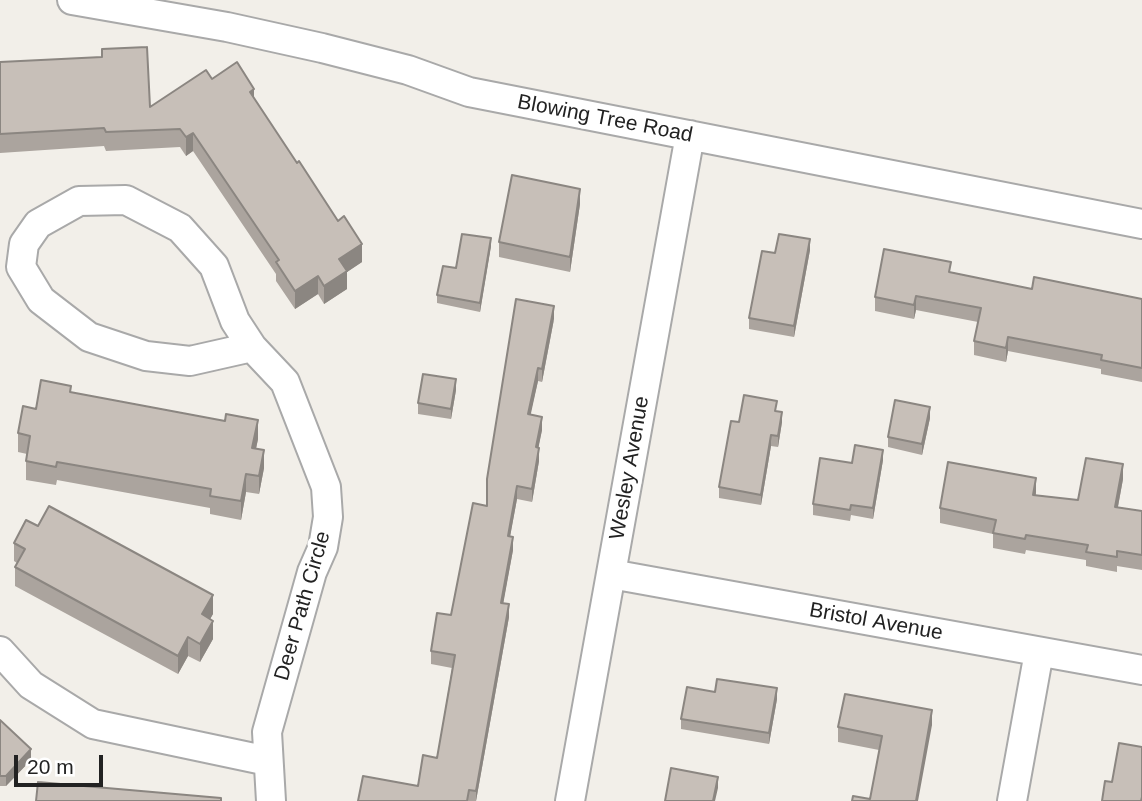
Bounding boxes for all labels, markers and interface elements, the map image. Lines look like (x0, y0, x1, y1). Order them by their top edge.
street label: Blowing Tree Road (515, 90, 695, 148)
street label: Wesley Avenue (605, 394, 655, 542)
street label: Deer Path Circle (270, 528, 336, 684)
street label: Bristol Avenue (807, 598, 945, 646)
scale bar (18, 742, 107, 786)
text: 20 m (27, 755, 74, 778)

